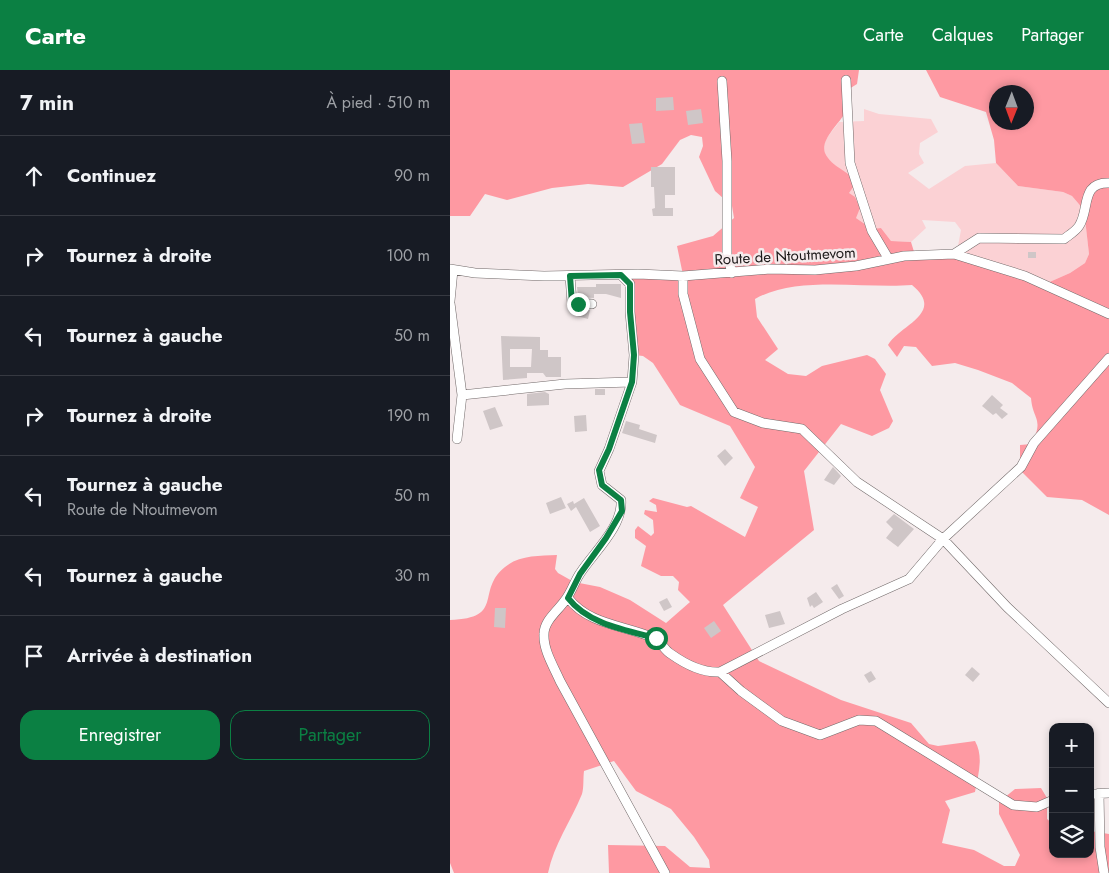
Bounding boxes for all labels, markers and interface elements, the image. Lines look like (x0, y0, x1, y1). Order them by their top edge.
text: Carte (25, 18, 86, 53)
text: Carte (863, 22, 904, 48)
text: Calques (932, 22, 993, 48)
text: Partager (1021, 22, 1084, 48)
north arrow (989, 85, 1034, 130)
text: 7 min (20, 88, 74, 118)
text: À pied · 510 m (326, 91, 430, 114)
icon: ahead (20, 162, 48, 190)
text: Continuez (67, 162, 156, 189)
text: 90 m (394, 164, 430, 187)
street label: Route de Ntoutmevom (714, 241, 856, 271)
icon: right (20, 242, 48, 270)
text: Tournez à droite (67, 242, 212, 269)
text: 100 m (386, 244, 430, 267)
route end (567, 293, 590, 316)
icon: left (20, 322, 48, 350)
text: Tournez à gauche (67, 322, 223, 349)
text: 50 m (394, 324, 430, 347)
icon: right (20, 402, 48, 430)
text: Tournez à droite (67, 402, 212, 429)
text: 190 m (387, 404, 430, 427)
text: Tournez à gauche (67, 471, 223, 498)
icon: left (20, 482, 48, 510)
text: 50 m (394, 484, 430, 507)
text: Route de Ntoutmevom (67, 498, 218, 521)
icon: left (20, 562, 48, 590)
text: Tournez à gauche (67, 562, 223, 589)
text: 30 m (394, 564, 430, 587)
route start (645, 627, 668, 650)
icon: arrive (20, 642, 48, 670)
text: Arrivée à destination (67, 642, 252, 669)
button: Enregistrer (20, 710, 220, 760)
button: Partager (230, 710, 430, 760)
map controls (1049, 723, 1094, 858)
button: + (1049, 723, 1094, 768)
button: − (1049, 768, 1094, 813)
button: layers (1049, 813, 1094, 858)

